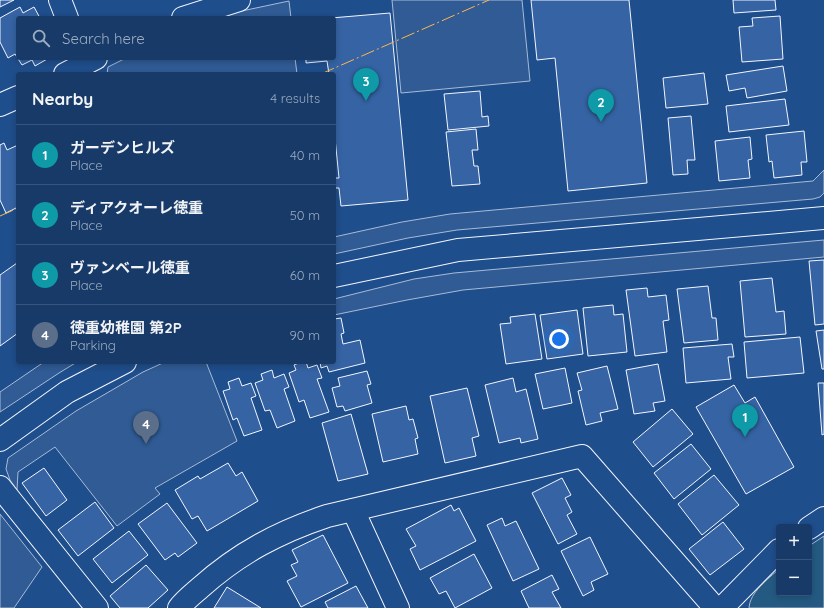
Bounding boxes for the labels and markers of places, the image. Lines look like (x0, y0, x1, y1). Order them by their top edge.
pin: 3 (353, 68, 379, 101)
pin: 2 (588, 89, 614, 122)
pin: 1 (732, 404, 758, 437)
pin: 4 (133, 411, 159, 444)

